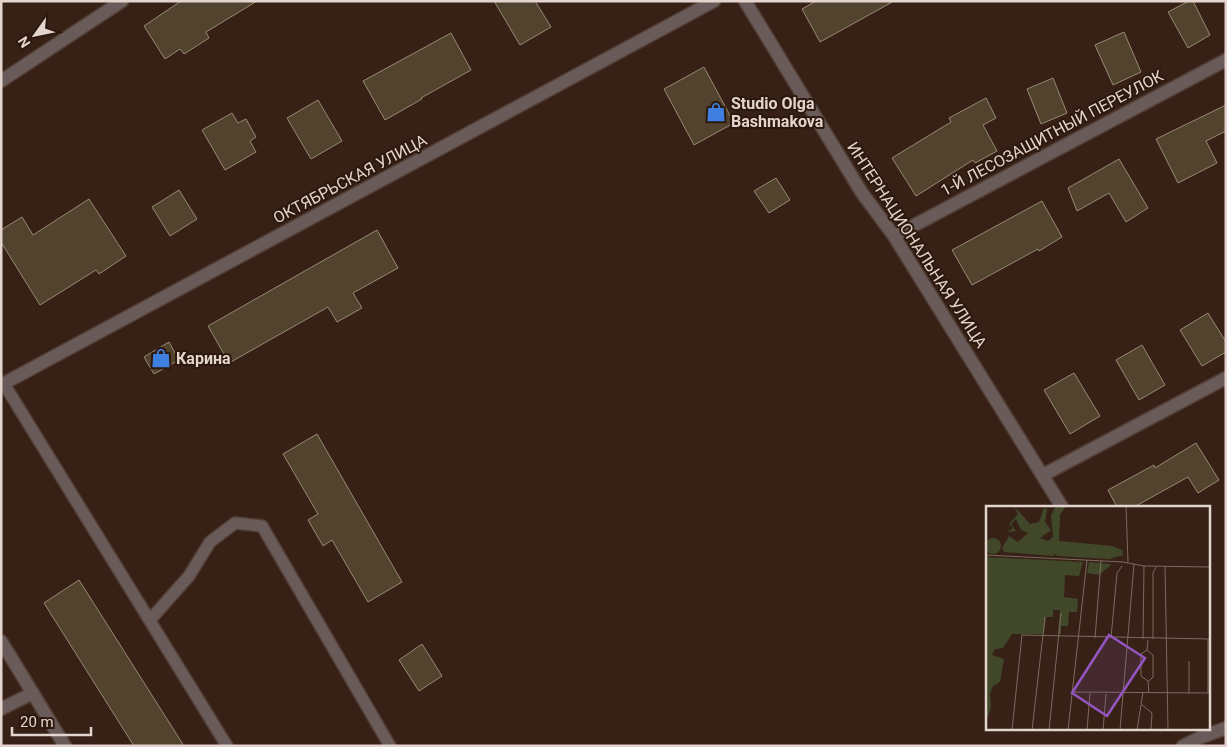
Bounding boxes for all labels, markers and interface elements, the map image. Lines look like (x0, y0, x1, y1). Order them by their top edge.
north arrow (10, 10, 60, 60)
text: N (15, 34, 34, 51)
street label: 1-Й ЛЕСОЗАЩИТНЫЙ ПЕРЕУЛОК (937, 66, 1167, 200)
place label: Studio Olga Bashmakova (731, 94, 824, 131)
shop icon: Studio Olga Bashmakova (705, 101, 727, 123)
street label: ОКТЯБРЬСКАЯ УЛИЦА (270, 130, 431, 228)
street label: ИНТЕРНАЦИОНАЛЬНАЯ УЛИЦА (843, 138, 991, 352)
shop icon: Карина (150, 347, 172, 369)
place label: Карина (176, 349, 231, 368)
inset map (986, 506, 1210, 730)
scale bar (12, 704, 91, 736)
text: 20 m (20, 713, 54, 731)

